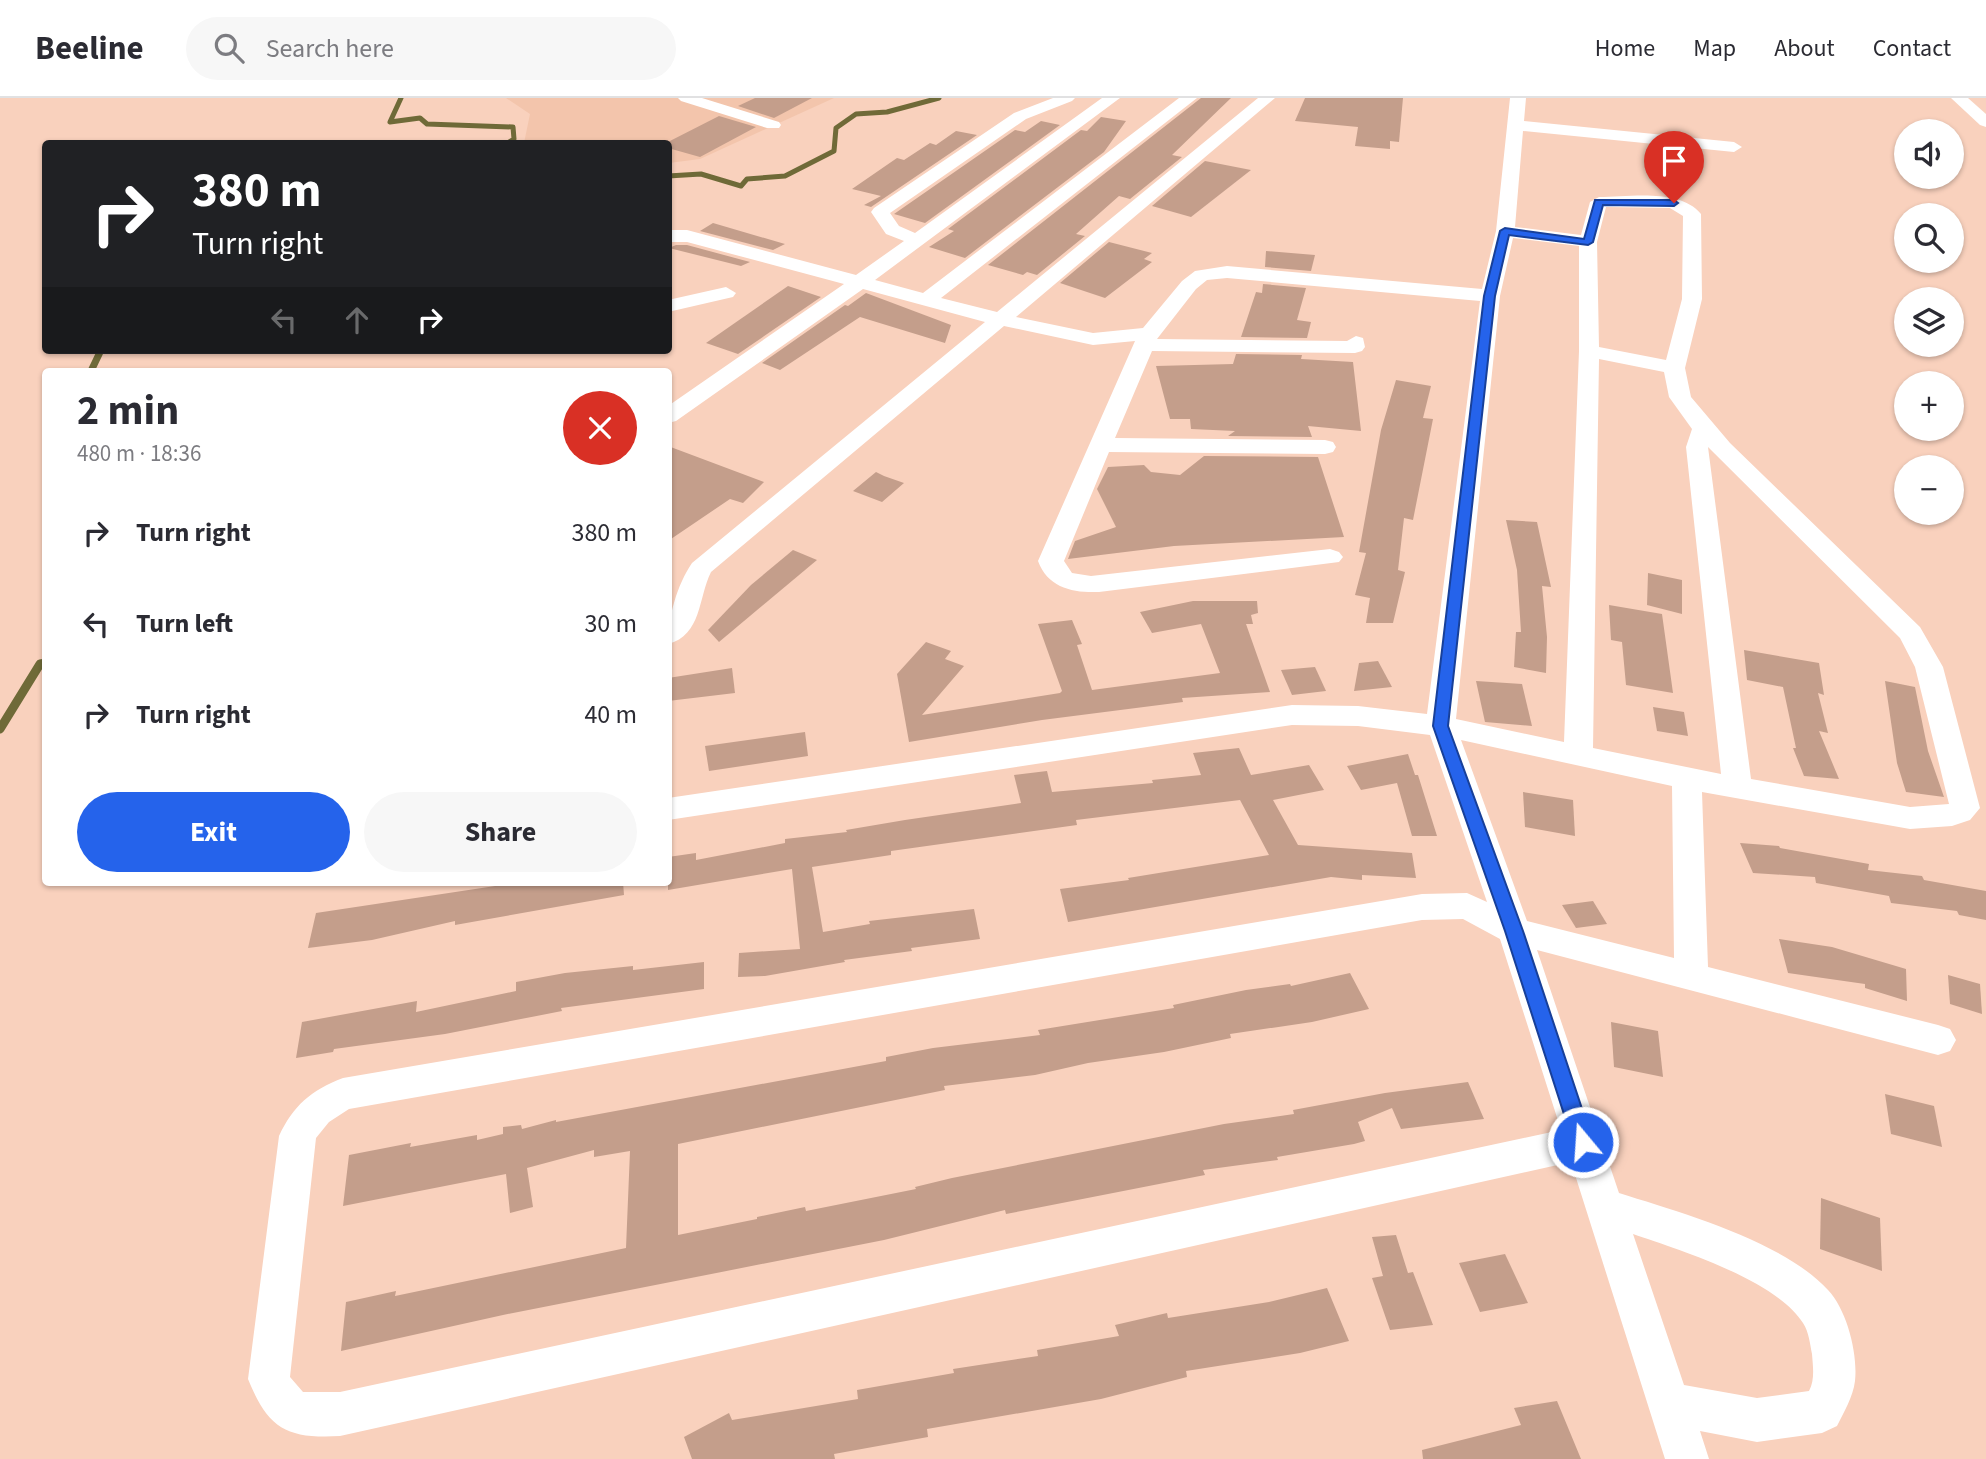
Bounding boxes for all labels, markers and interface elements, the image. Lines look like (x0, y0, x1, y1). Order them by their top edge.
search box (186, 17, 676, 80)
text: Beeline (35, 25, 144, 72)
icon: search (210, 29, 248, 67)
text: Search here (266, 30, 394, 67)
text: Home (1595, 31, 1655, 66)
text: Map (1693, 31, 1736, 66)
text: About (1774, 31, 1835, 66)
text: Contact (1873, 31, 1951, 66)
map controls (1894, 119, 1964, 525)
button: sound (1894, 119, 1964, 189)
pin (1644, 131, 1704, 203)
icon: arrive (1655, 142, 1693, 180)
text: 380 m (192, 156, 321, 226)
icon: right (77, 168, 168, 259)
button: search (1894, 203, 1964, 273)
text: Turn right (192, 221, 323, 267)
button: layers (1894, 287, 1964, 357)
icon: left (265, 301, 303, 339)
icon: ahead (338, 301, 376, 339)
icon: right (411, 301, 449, 339)
button: + (1894, 371, 1964, 441)
text: 2 min (77, 381, 179, 441)
button: close (563, 391, 637, 465)
text: 480 m · 18:36 (77, 437, 201, 470)
button: − (1894, 455, 1964, 525)
icon: right (77, 514, 115, 552)
text: Turn right (136, 514, 251, 551)
text: 380 m (571, 514, 637, 551)
icon: left (77, 605, 115, 643)
text: Turn left (136, 605, 233, 642)
text: 30 m (584, 605, 637, 642)
icon: right (77, 696, 115, 734)
text: Turn right (136, 696, 251, 733)
text: 40 m (584, 696, 637, 733)
button: Exit (77, 792, 350, 872)
button: Share (364, 792, 637, 872)
position arrow (1546, 1105, 1620, 1179)

